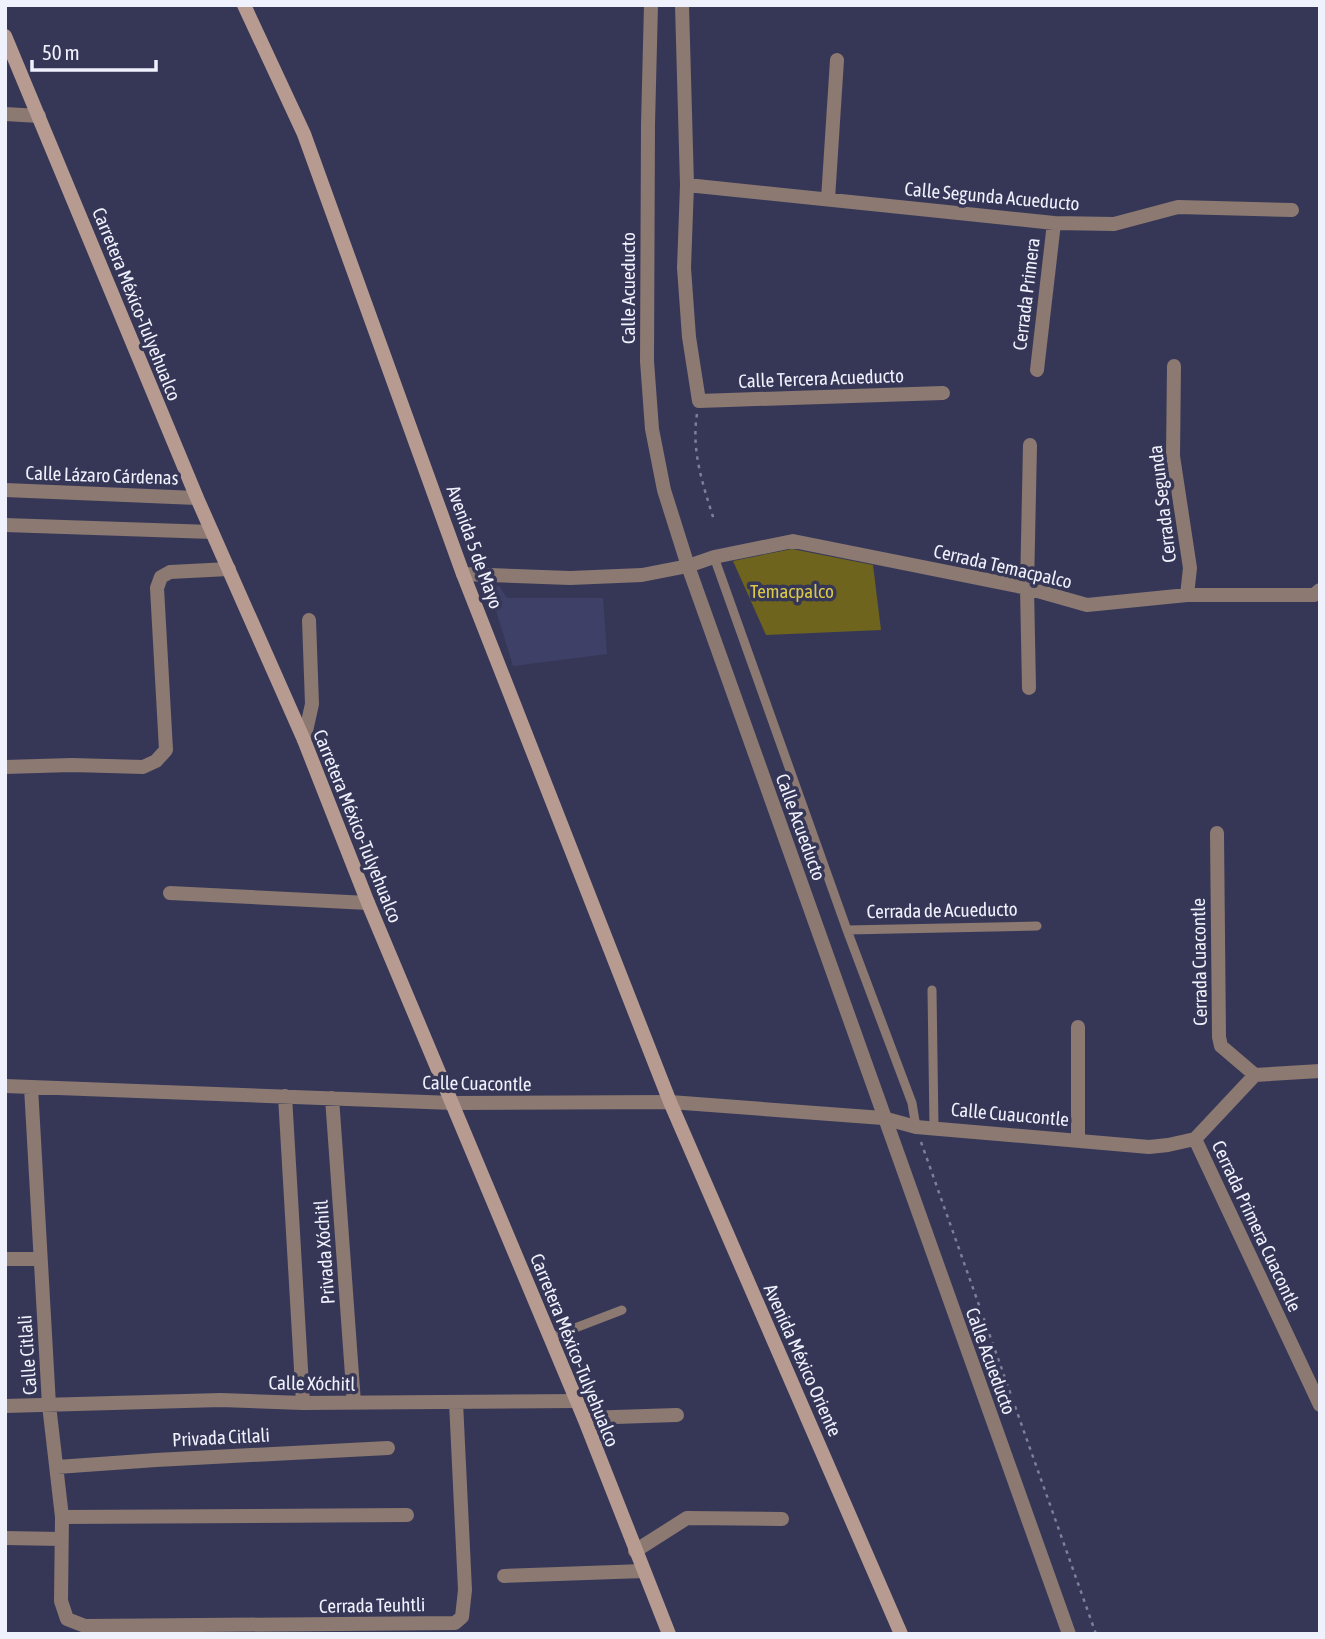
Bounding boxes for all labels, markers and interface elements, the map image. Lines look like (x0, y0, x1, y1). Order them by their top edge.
scale bar (32, 28, 156, 72)
text: 50 m (42, 40, 80, 64)
street label: Calle Segunda Acueducto (904, 177, 1080, 215)
street label: Carretera México-Tulyehualco (88, 204, 186, 404)
street label: Calle Acueducto (617, 232, 639, 344)
street label: Cerrada Primera (1008, 237, 1044, 351)
street label: Calle Tercera Acueducto (738, 364, 904, 392)
street label: Cerrada Segunda (1144, 444, 1180, 564)
street label: Calle Lázaro Cárdenas (25, 461, 179, 489)
street label: Avenida 5 de Mayo (443, 482, 508, 612)
street label: Cerrada Temacpalco (932, 539, 1074, 593)
park label: Temacpalco (750, 580, 834, 602)
street label: Carretera México-Tulyehualco (309, 726, 407, 926)
street label: Calle Acueducto (772, 771, 831, 883)
street label: Cerrada de Acueducto (866, 898, 1018, 922)
street label: Cerrada Cuacontle (1187, 898, 1211, 1026)
street label: Calle Cuacontle (422, 1071, 532, 1095)
street label: Calle Cuaucontle (950, 1098, 1070, 1130)
street label: Cerrada Primera Cuacontle (1208, 1137, 1306, 1315)
street label: Privada Xóchitl (309, 1199, 339, 1305)
street label: Carretera México-Tulyehualco (526, 1250, 624, 1450)
street label: Avenida México Oriente (760, 1281, 846, 1439)
street label: Calle Acueducto (962, 1305, 1021, 1417)
street label: Calle Citlali (13, 1314, 41, 1396)
street label: Calle Xóchitl (268, 1371, 356, 1395)
street label: Privada Citlali (172, 1423, 270, 1451)
street label: Cerrada Teuhtli (319, 1593, 425, 1617)

